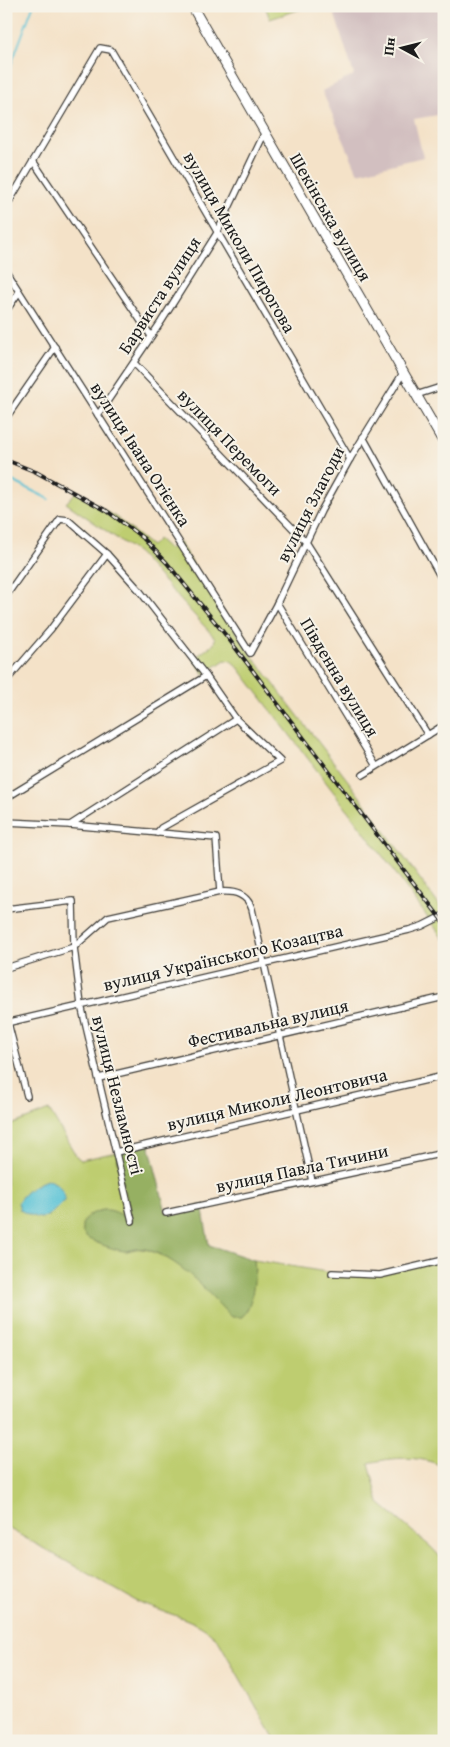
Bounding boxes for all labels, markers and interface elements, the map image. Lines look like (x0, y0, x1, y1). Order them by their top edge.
north arrow (378, 22, 428, 72)
text: Пн (378, 36, 400, 57)
street label: вулиця Миколи Пирогова (177, 146, 303, 338)
street label: Шекінська вулиця (283, 148, 379, 286)
street label: Барвиста вулиця (111, 231, 207, 359)
street label: вулиця Івана Огієнка (84, 376, 198, 532)
street label: вулиця Перемоги (172, 382, 289, 502)
street label: вулиця Злагоди (269, 441, 351, 567)
street label: Південна вулиця (294, 612, 386, 742)
street label: вулиця Українського Козацтва (100, 916, 346, 998)
street label: Фестивальна вулиця (185, 991, 351, 1055)
street label: вулиця Незламності (85, 1013, 151, 1177)
street label: вулиця Миколи Леонтовича (164, 1060, 390, 1137)
street label: вулиця Павла Тичини (213, 1136, 391, 1199)

